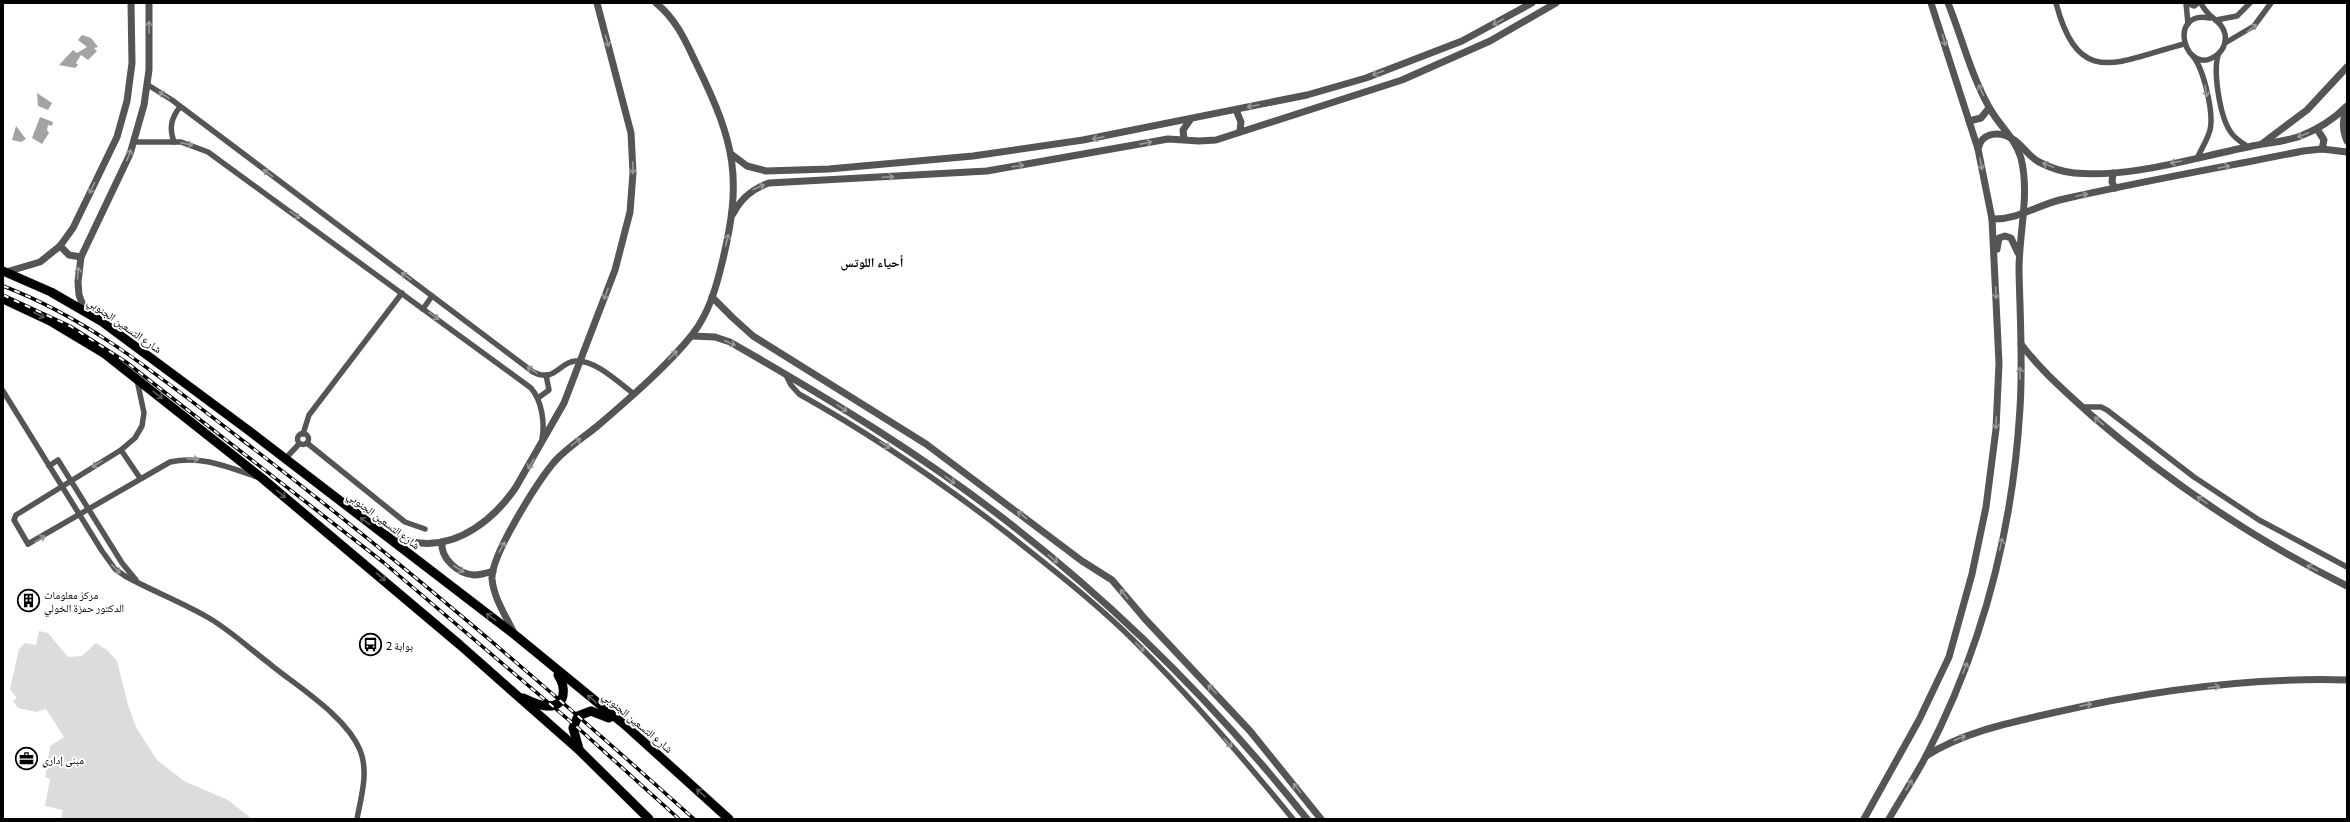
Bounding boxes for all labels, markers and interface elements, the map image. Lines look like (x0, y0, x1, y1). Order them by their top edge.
one-way arrow (1492, 19, 1504, 27)
one-way arrow (145, 21, 153, 34)
one-way arrow (2246, 23, 2257, 32)
one-way arrow (1941, 33, 1948, 46)
one-way arrow (604, 34, 612, 47)
one-way arrow (1373, 70, 1385, 78)
one-way arrow (1977, 84, 1984, 96)
one-way arrow (2202, 85, 2210, 98)
one-way arrow (158, 90, 170, 98)
one-way arrow (1247, 103, 1260, 111)
one-way arrow (2297, 131, 2309, 139)
one-way arrow (1092, 134, 1105, 142)
one-way arrow (1139, 139, 1152, 147)
one-way arrow (180, 141, 193, 148)
one-way arrow (126, 149, 134, 161)
one-way arrow (1978, 157, 1986, 170)
one-way arrow (2170, 158, 2183, 166)
one-way arrow (629, 161, 637, 174)
one-way arrow (2043, 161, 2055, 169)
one-way arrow (2217, 162, 2230, 170)
one-way arrow (1011, 163, 1024, 170)
one-way arrow (263, 168, 274, 177)
one-way arrow (881, 173, 894, 181)
one-way arrow (88, 182, 96, 194)
one-way arrow (753, 183, 765, 191)
one-way arrow (2075, 190, 2088, 198)
one-way arrow (289, 211, 300, 219)
one-way arrow (724, 234, 732, 247)
district label: أحياء اللوتس (841, 254, 903, 271)
one-way arrow (75, 267, 82, 280)
one-way arrow (400, 272, 411, 280)
one-way arrow (1992, 286, 1999, 299)
one-way arrow (602, 288, 610, 300)
street label: شارع التسعين الجنوبي (84, 295, 165, 358)
one-way arrow (32, 312, 44, 319)
one-way arrow (428, 312, 439, 321)
one-way arrow (723, 340, 735, 347)
one-way arrow (668, 350, 677, 360)
one-way arrow (526, 366, 538, 374)
one-way arrow (2016, 367, 2024, 380)
one-way arrow (152, 391, 163, 399)
one-way arrow (836, 404, 848, 412)
one-way arrow (1993, 416, 2000, 429)
one-way arrow (2093, 416, 2104, 425)
one-way arrow (570, 437, 581, 446)
one-way arrow (879, 441, 890, 449)
one-way arrow (186, 456, 199, 463)
one-way arrow (526, 458, 535, 469)
one-way arrow (92, 460, 103, 468)
one-way arrow (945, 476, 956, 484)
street label: شارع التسعين الجنوبي (343, 488, 423, 554)
one-way arrow (276, 489, 287, 498)
one-way arrow (2196, 496, 2207, 504)
one-way arrow (1017, 510, 1028, 519)
one-way arrow (360, 516, 371, 525)
one-way arrow (34, 534, 46, 542)
one-way arrow (1998, 537, 2005, 550)
one-way arrow (498, 541, 506, 553)
one-way arrow (1048, 554, 1059, 563)
one-way arrow (111, 564, 121, 574)
one-way arrow (2307, 564, 2319, 571)
one-way arrow (454, 565, 465, 573)
one-way arrow (376, 573, 386, 582)
building icon: مركز معلومات الدكتور حمزة الخولي (16, 587, 42, 613)
place label: مركز معلومات الدكتور حمزة الخولي (44, 588, 124, 616)
one-way arrow (1120, 588, 1129, 599)
one-way arrow (485, 612, 496, 621)
bus stop icon: بوابة 2 (357, 632, 383, 658)
place label: بوابة 2 (386, 639, 413, 652)
one-way arrow (1135, 642, 1145, 652)
one-way arrow (1962, 663, 1970, 675)
one-way arrow (2207, 683, 2220, 690)
one-way arrow (1208, 684, 1217, 694)
street label: شارع التسعين الجنوبي (599, 689, 676, 757)
one-way arrow (586, 694, 597, 703)
one-way arrow (2079, 701, 2092, 709)
one-way arrow (1954, 734, 1966, 741)
one-way arrow (1223, 738, 1232, 748)
office icon: مبنى إداري (13, 746, 39, 772)
place label: مبنى إداري (42, 753, 84, 768)
one-way arrow (1905, 779, 1913, 791)
one-way arrow (1292, 783, 1301, 794)
one-way arrow (696, 789, 706, 798)

